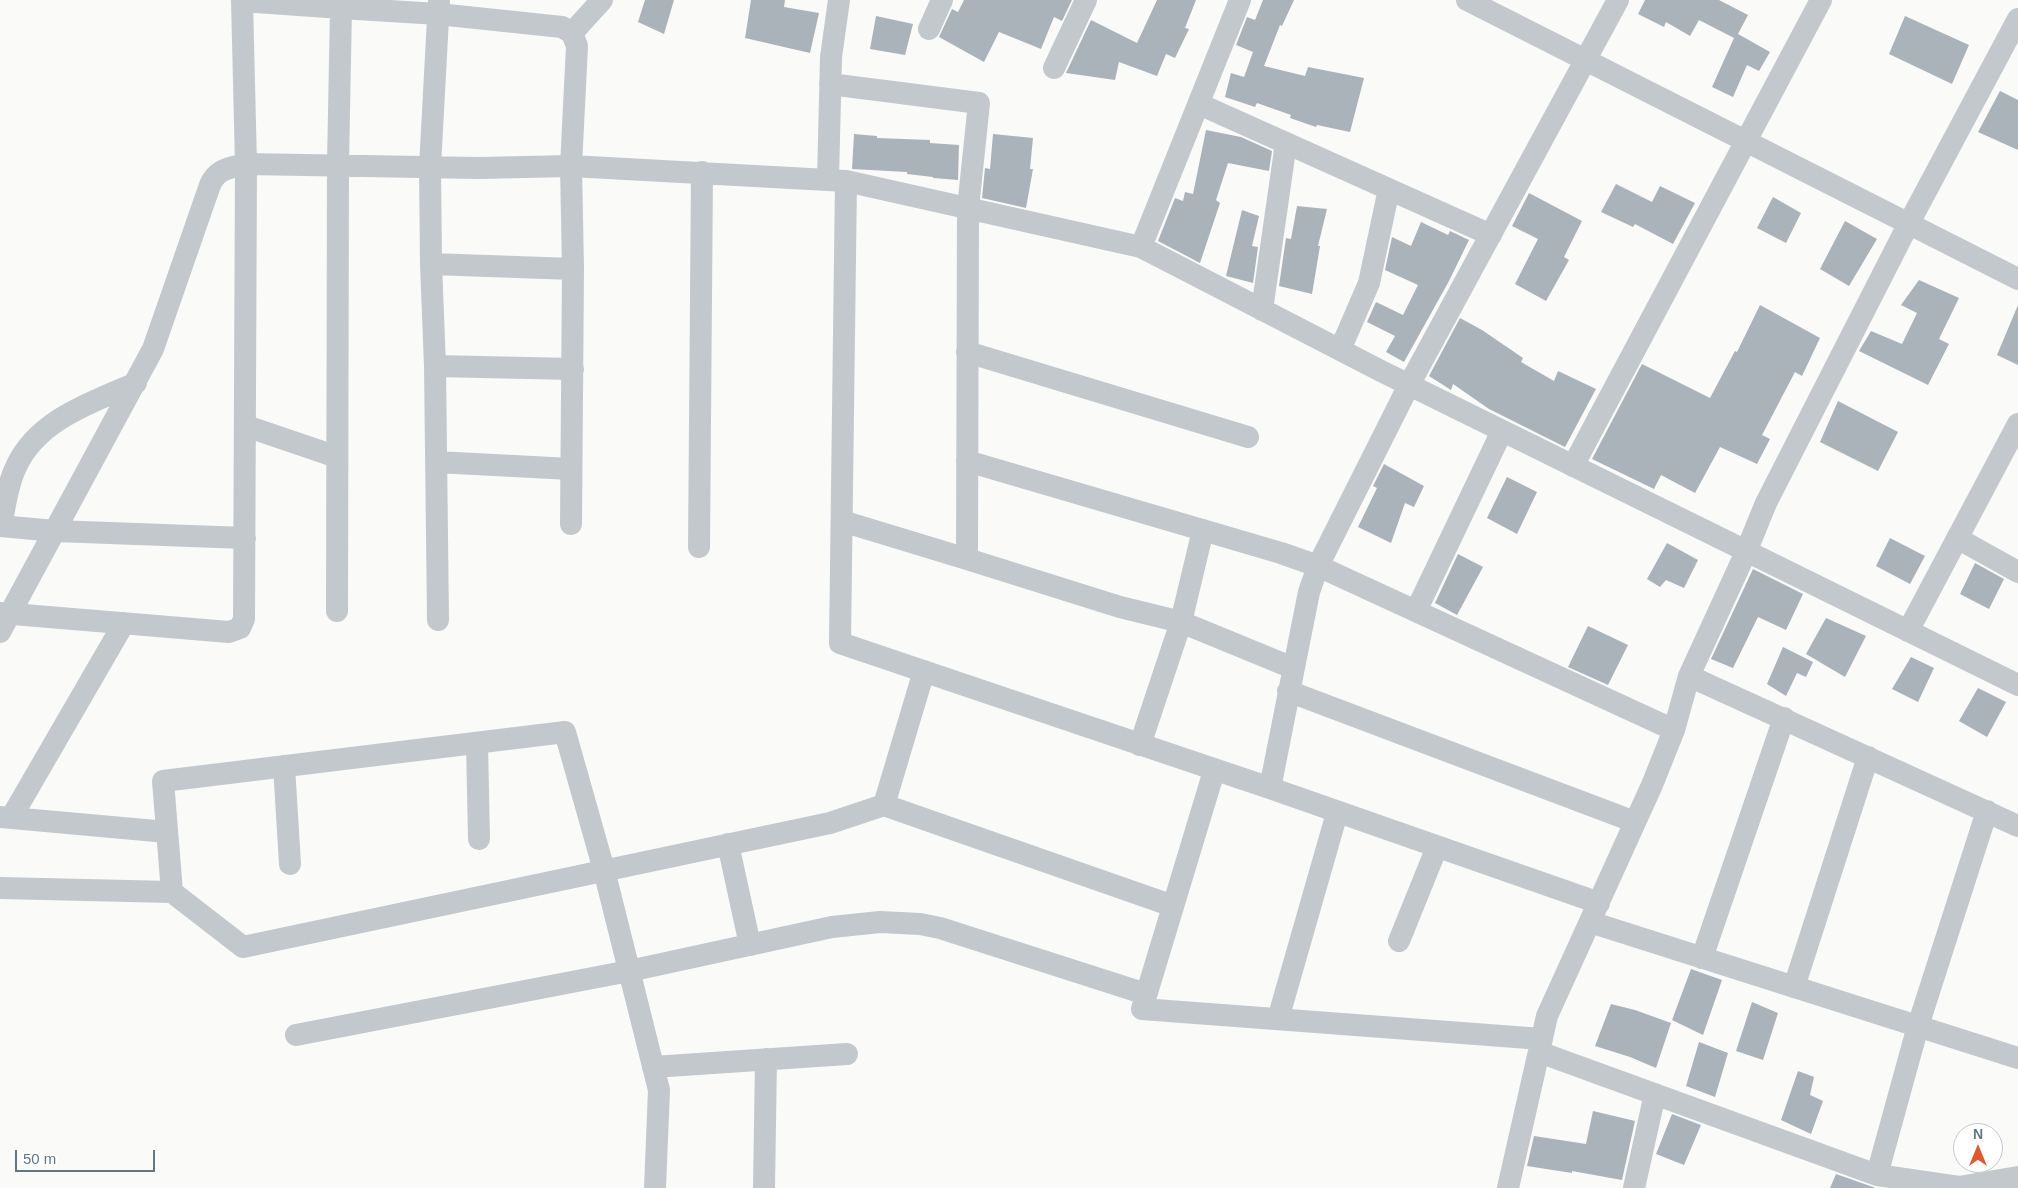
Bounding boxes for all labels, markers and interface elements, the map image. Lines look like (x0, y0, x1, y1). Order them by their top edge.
north arrow (1953, 1123, 2003, 1173)
text: N (1973, 1126, 1983, 1142)
scale bar (18, 1140, 158, 1172)
text: 50 m (23, 1150, 56, 1167)

